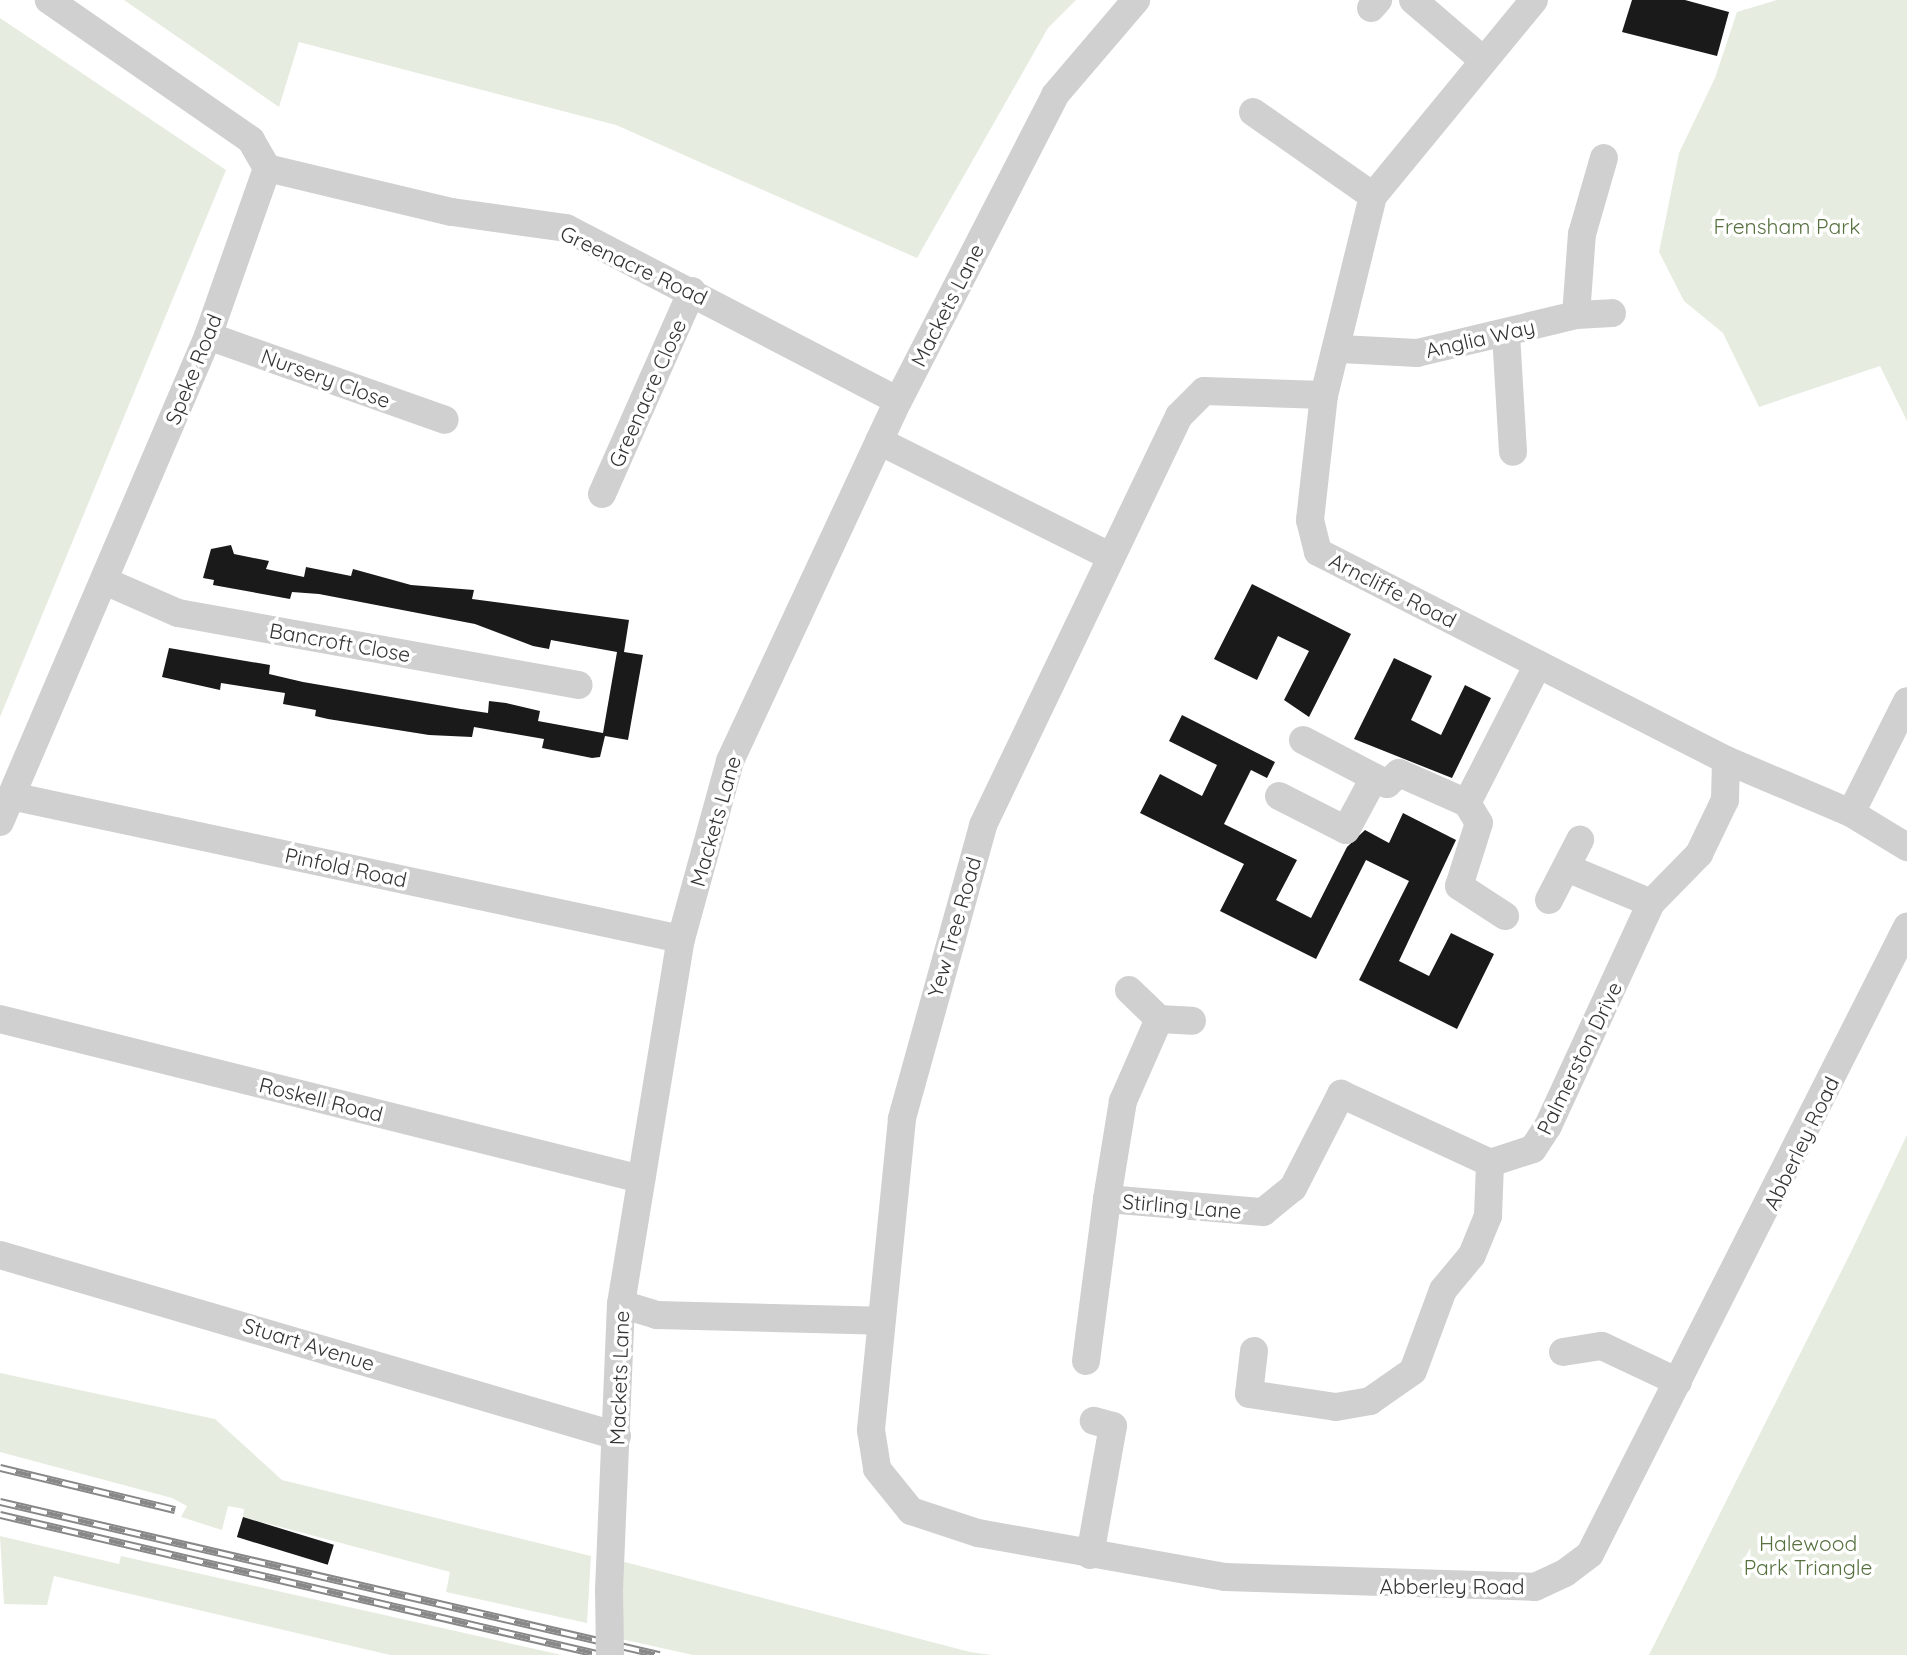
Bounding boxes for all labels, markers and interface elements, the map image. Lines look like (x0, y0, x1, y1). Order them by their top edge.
park label: Frensham Park (1713, 213, 1861, 239)
street label: Greenacre Road (557, 220, 711, 310)
street label: Mackets Lane (905, 239, 989, 371)
street label: Speke Road (159, 310, 227, 428)
street label: Anglia Way (1423, 313, 1537, 363)
street label: Greenacre Close (603, 315, 691, 471)
street label: Nursery Close (258, 343, 394, 413)
street label: Arncliffe Road (1325, 547, 1461, 633)
street label: Bancroft Close (267, 617, 413, 667)
street label: Mackets Lane (684, 753, 746, 889)
street label: Pinfold Road (283, 842, 409, 892)
street label: Yew Tree Road (922, 854, 986, 1000)
street label: Palmerston Drive (1531, 977, 1627, 1139)
street label: Roskell Road (257, 1071, 385, 1127)
street label: Abberley Road (1758, 1072, 1844, 1214)
street label: Stirling Lane (1121, 1188, 1243, 1224)
street label: Mackets Lane (604, 1310, 634, 1446)
street label: Stuart Avenue (240, 1312, 378, 1376)
park label: Halewood Park Triangle (1744, 1530, 1872, 1580)
street label: Abberley Road (1379, 1573, 1525, 1599)

